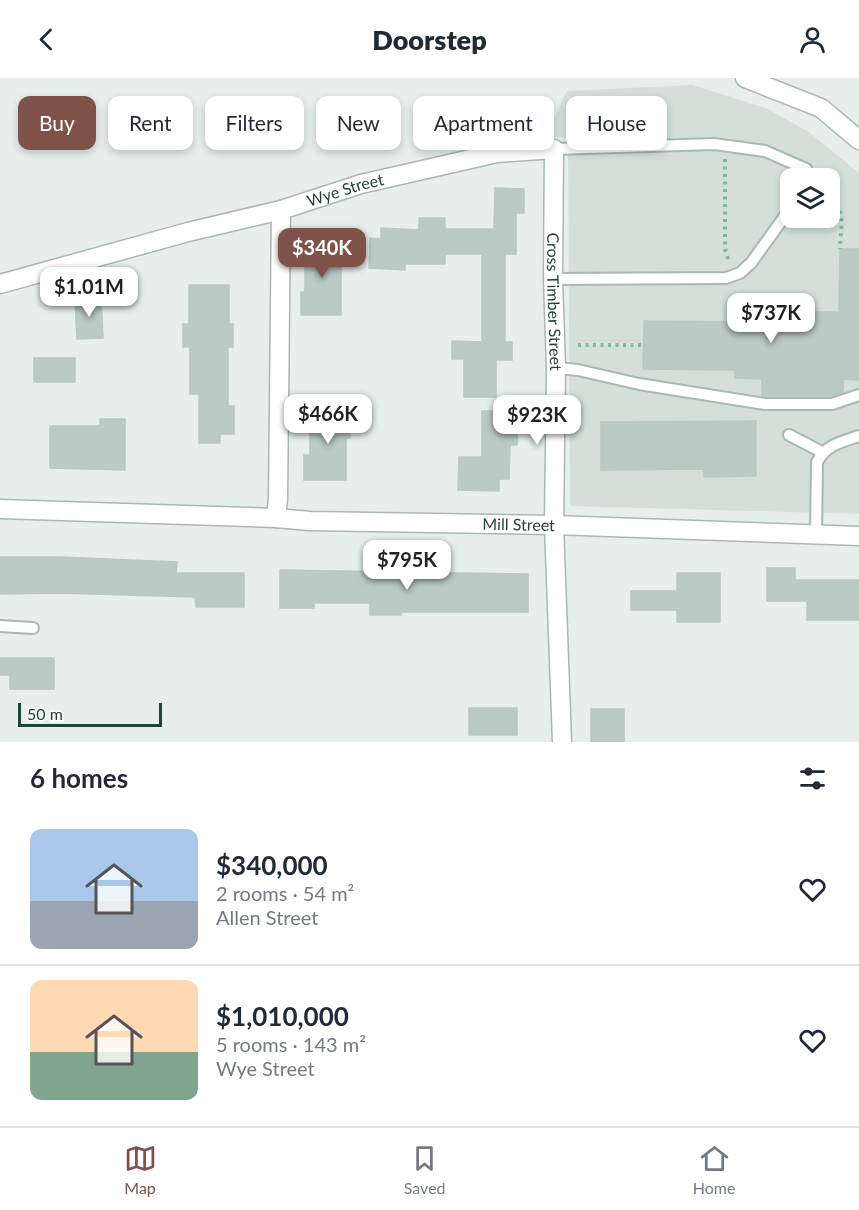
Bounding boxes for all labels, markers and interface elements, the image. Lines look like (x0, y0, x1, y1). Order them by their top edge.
icon: back (30, 23, 63, 56)
text: Doorstep (372, 23, 487, 56)
icon: person (796, 23, 829, 56)
chip: Buy (18, 96, 96, 150)
chip: Rent (108, 96, 193, 150)
chip: Filters (205, 96, 304, 150)
chip: New (316, 96, 401, 150)
chip: Apartment (413, 96, 554, 150)
chip: House (566, 96, 667, 150)
map controls (780, 168, 840, 228)
button: layers (780, 168, 840, 228)
street label: Wye Street (304, 169, 385, 210)
pin: $340K (280, 228, 364, 279)
street label: Cross Timber Street (544, 232, 566, 371)
text: $340K (292, 235, 352, 259)
pin: $1.01M (40, 267, 138, 318)
text: $1.01M (54, 274, 124, 298)
pin: $737K (729, 293, 813, 344)
text: $737K (741, 300, 801, 324)
pin: $466K (286, 394, 370, 445)
pin: $923K (495, 395, 579, 446)
text: $466K (298, 401, 358, 425)
text: $923K (507, 402, 567, 426)
street label: Mill Street (482, 514, 555, 534)
pin: $795K (365, 540, 449, 591)
text: $795K (377, 547, 437, 571)
scale bar (18, 700, 162, 728)
text: 50 m (27, 704, 63, 723)
text: 6 homes (30, 762, 128, 794)
icon: filters (796, 762, 829, 795)
text: $340,000 (216, 849, 328, 881)
icon: home (78, 853, 150, 925)
icon: heart (796, 873, 829, 906)
text: 2 rooms · 54 m² (216, 881, 354, 905)
text: Allen Street (216, 905, 318, 929)
text: $1,010,000 (216, 1000, 349, 1032)
icon: home (78, 1004, 150, 1076)
icon: heart (796, 1024, 829, 1057)
text: 5 rooms · 143 m² (216, 1032, 366, 1056)
text: Wye Street (216, 1056, 315, 1080)
tab: Map (124, 1142, 157, 1197)
tab: Saved (404, 1142, 446, 1197)
tab: Home (693, 1142, 735, 1197)

